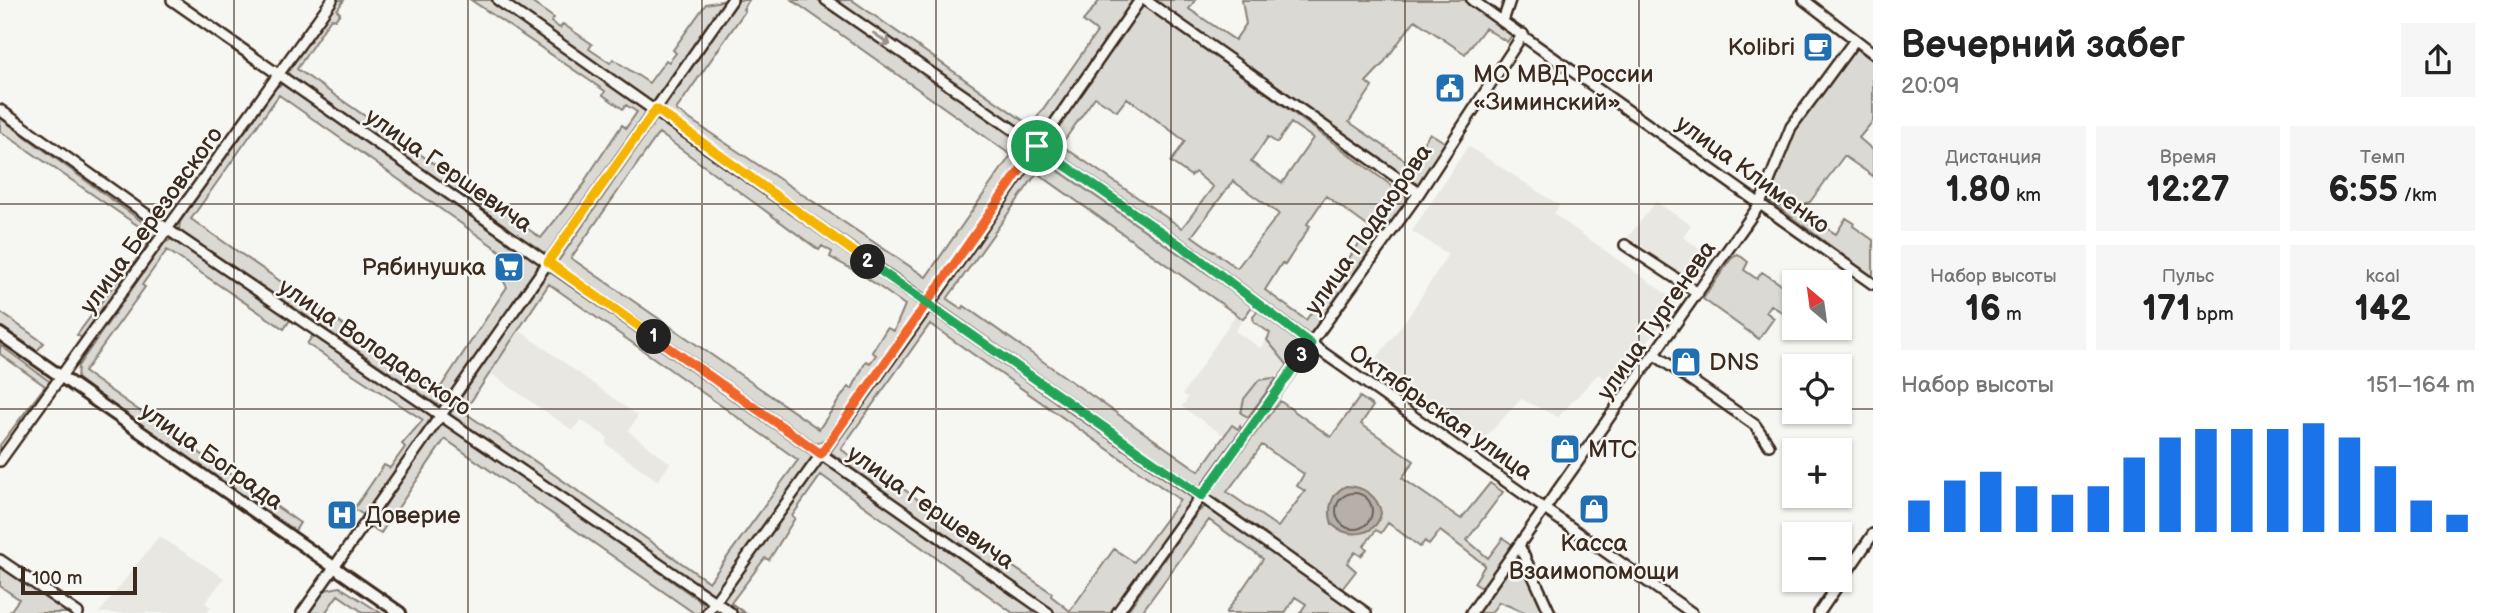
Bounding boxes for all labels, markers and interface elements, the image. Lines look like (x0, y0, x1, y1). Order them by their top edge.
text: Вечерний забег (1901, 23, 2185, 68)
button: share (2401, 23, 2475, 97)
cafe icon: Kolibri (1801, 30, 1835, 64)
one-way arrow (872, 32, 891, 46)
place label: Kolibri (1727, 33, 1795, 62)
place label: МО МВД России «Зиминский» (1473, 60, 1654, 117)
public building icon: МО МВД России «Зиминский» (1433, 71, 1467, 105)
text: 20:09 (1901, 72, 1960, 100)
street label: улица Гершевича (360, 102, 538, 239)
street label: улица Клименко (1670, 109, 1835, 240)
pin (1007, 116, 1067, 176)
street label: улица Березовского (74, 121, 229, 320)
icon: arrive (1018, 127, 1056, 165)
street label: улица Подаюрова (1299, 138, 1438, 320)
text: Дистанция (1945, 146, 2041, 169)
text: Время (2160, 146, 2216, 169)
text: Темп (2360, 146, 2405, 169)
text: 1.80 (1946, 169, 2011, 212)
text: 12:27 (2146, 169, 2230, 212)
text: 6:55 (2328, 169, 2398, 212)
text: km (2011, 184, 2041, 207)
text: /km (2398, 184, 2437, 207)
street label: улица Тургенева (1591, 235, 1722, 406)
pin: 2 (850, 244, 886, 280)
supermarket icon: Рябинушка (492, 250, 526, 284)
text: 2 (862, 250, 873, 273)
place label: Рябинушка (361, 253, 486, 282)
text: Набор высоты (1930, 265, 2057, 288)
text: Пульс (2162, 265, 2214, 288)
text: kcal (2366, 265, 2400, 288)
north arrow (1782, 270, 1852, 340)
map controls (1782, 270, 1852, 592)
street label: улица Володарского (273, 272, 477, 423)
text: 16 (1965, 288, 2001, 331)
text: 171 (2142, 288, 2191, 331)
text: 142 (2355, 288, 2411, 331)
text: m (2001, 303, 2022, 326)
text: bpm (2191, 303, 2234, 326)
pin: 1 (636, 320, 672, 354)
text: 1 (650, 325, 658, 348)
pin: 3 (1284, 338, 1320, 374)
street label: Октябрьская улица (1343, 338, 1538, 487)
text: 3 (1296, 344, 1307, 367)
shop icon: DNS (1669, 345, 1703, 379)
place label: DNS (1709, 348, 1759, 377)
button: locate (1782, 354, 1852, 424)
text: Набор высоты (1901, 371, 2054, 399)
text: 151–164 m (2367, 371, 2475, 399)
street label: улица Бограда (135, 396, 289, 516)
shop icon: МТС (1548, 432, 1582, 466)
place label: МТС (1588, 435, 1637, 464)
button: + (1782, 438, 1852, 508)
street label: улица Гершевича (842, 439, 1020, 576)
shop icon: Касса Взаимопомощи (1577, 492, 1611, 526)
hospital icon: Доверие (325, 498, 359, 532)
place label: Доверие (365, 501, 461, 530)
button: − (1782, 522, 1852, 592)
place label: Касса Взаимопомощи (1509, 529, 1679, 586)
scale bar (21, 564, 136, 596)
text: 100 m (32, 567, 83, 590)

